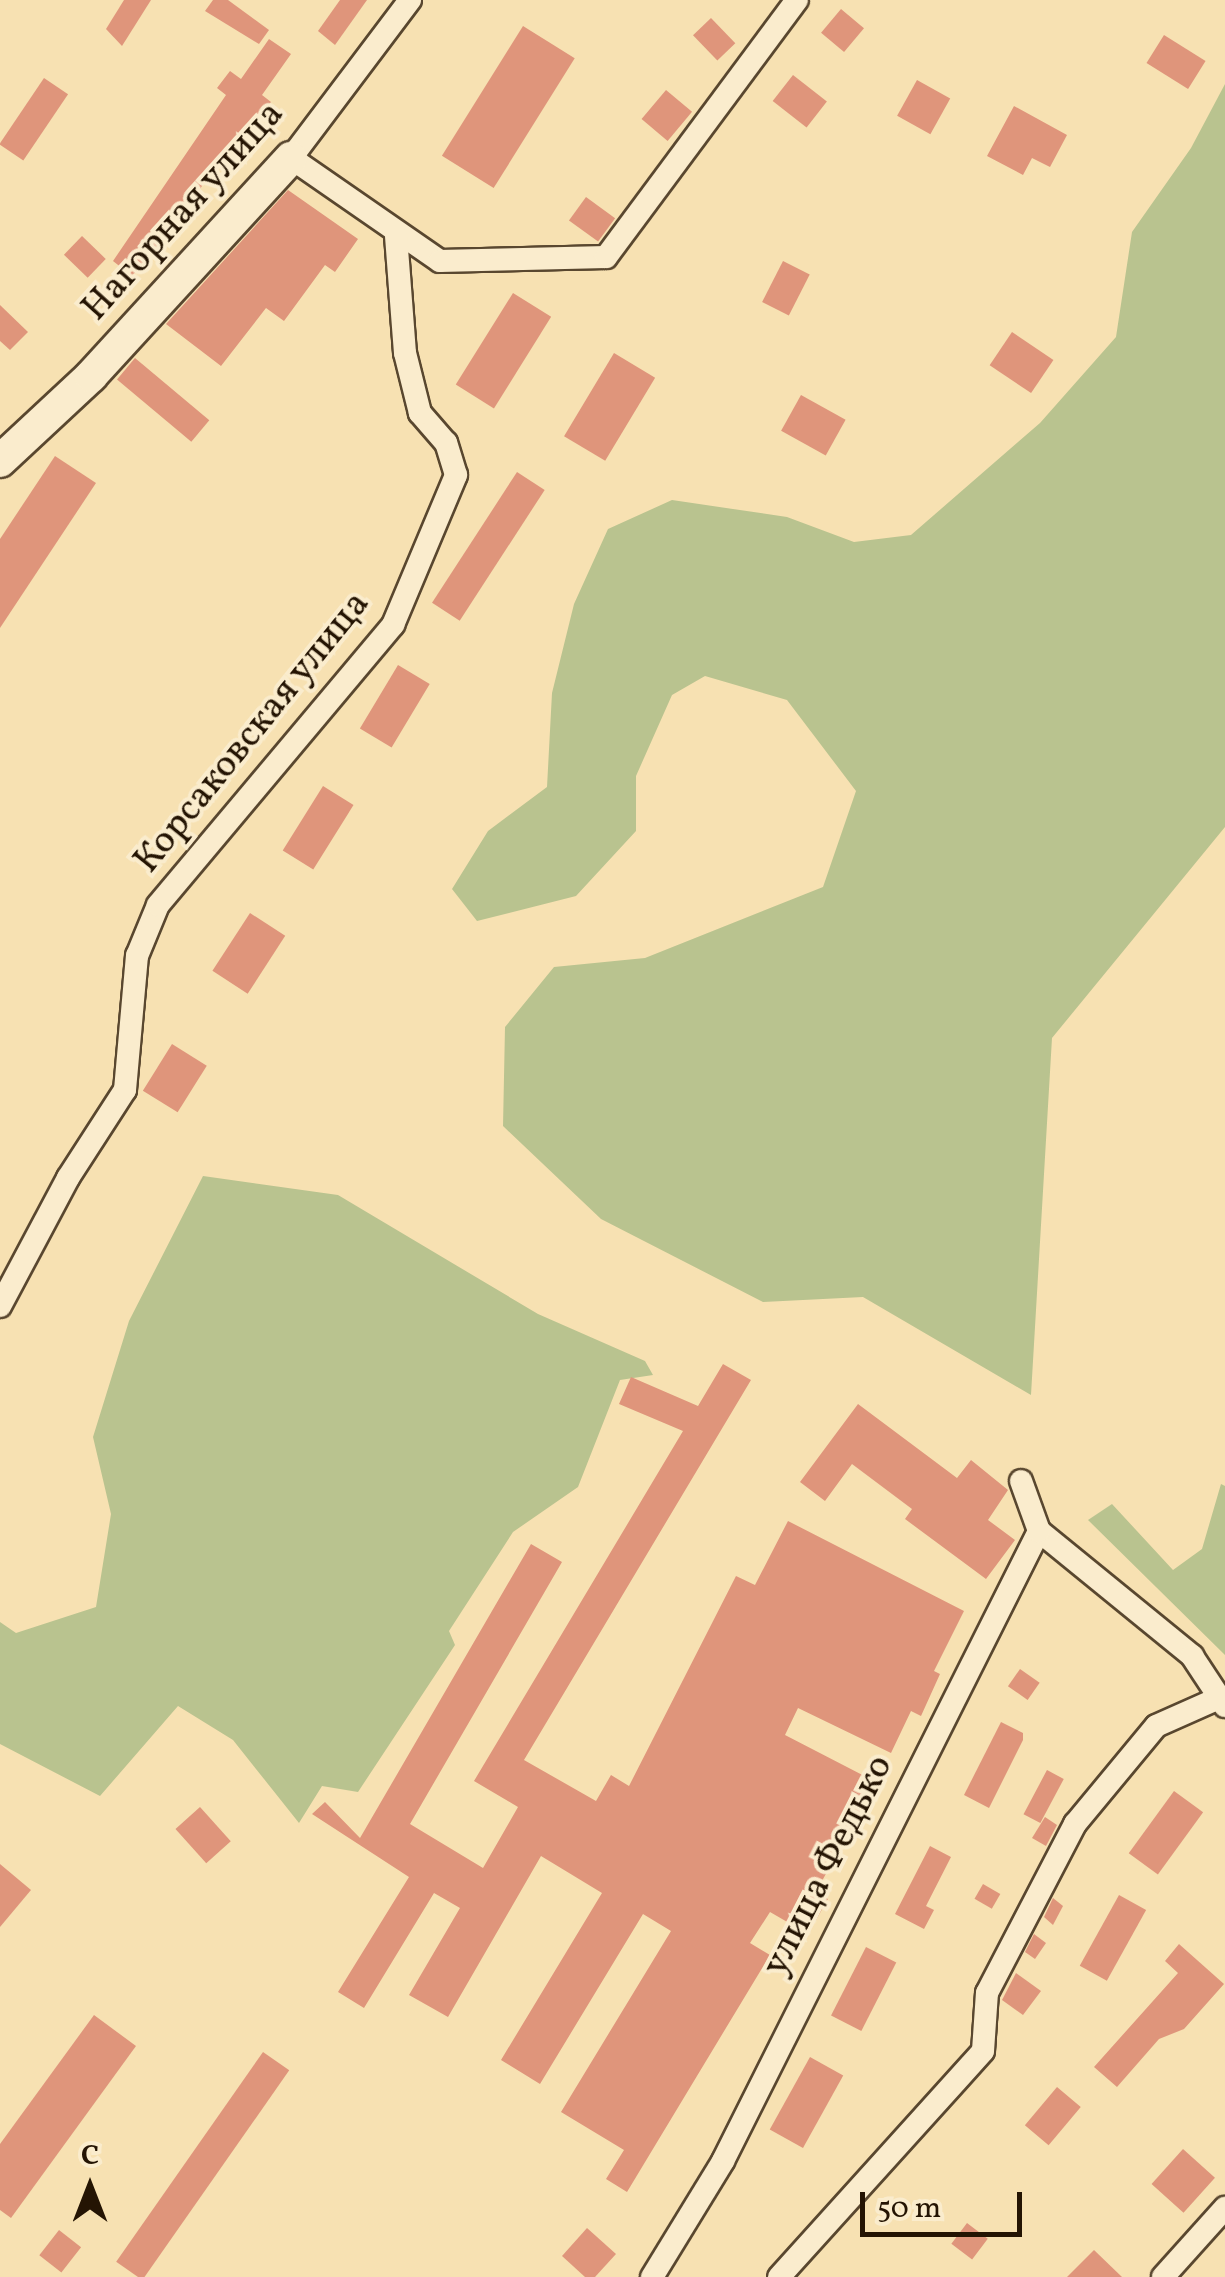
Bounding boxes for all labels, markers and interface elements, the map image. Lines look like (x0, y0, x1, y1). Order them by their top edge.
street label: Нагорная улица (73, 92, 295, 332)
street label: Корсаковская улица (125, 582, 381, 884)
street label: улица Федько (754, 1748, 904, 1984)
north arrow (40, 2137, 140, 2237)
text: С (81, 2137, 99, 2176)
scale bar (865, 2172, 1028, 2234)
text: 50 m (877, 2188, 941, 2230)

